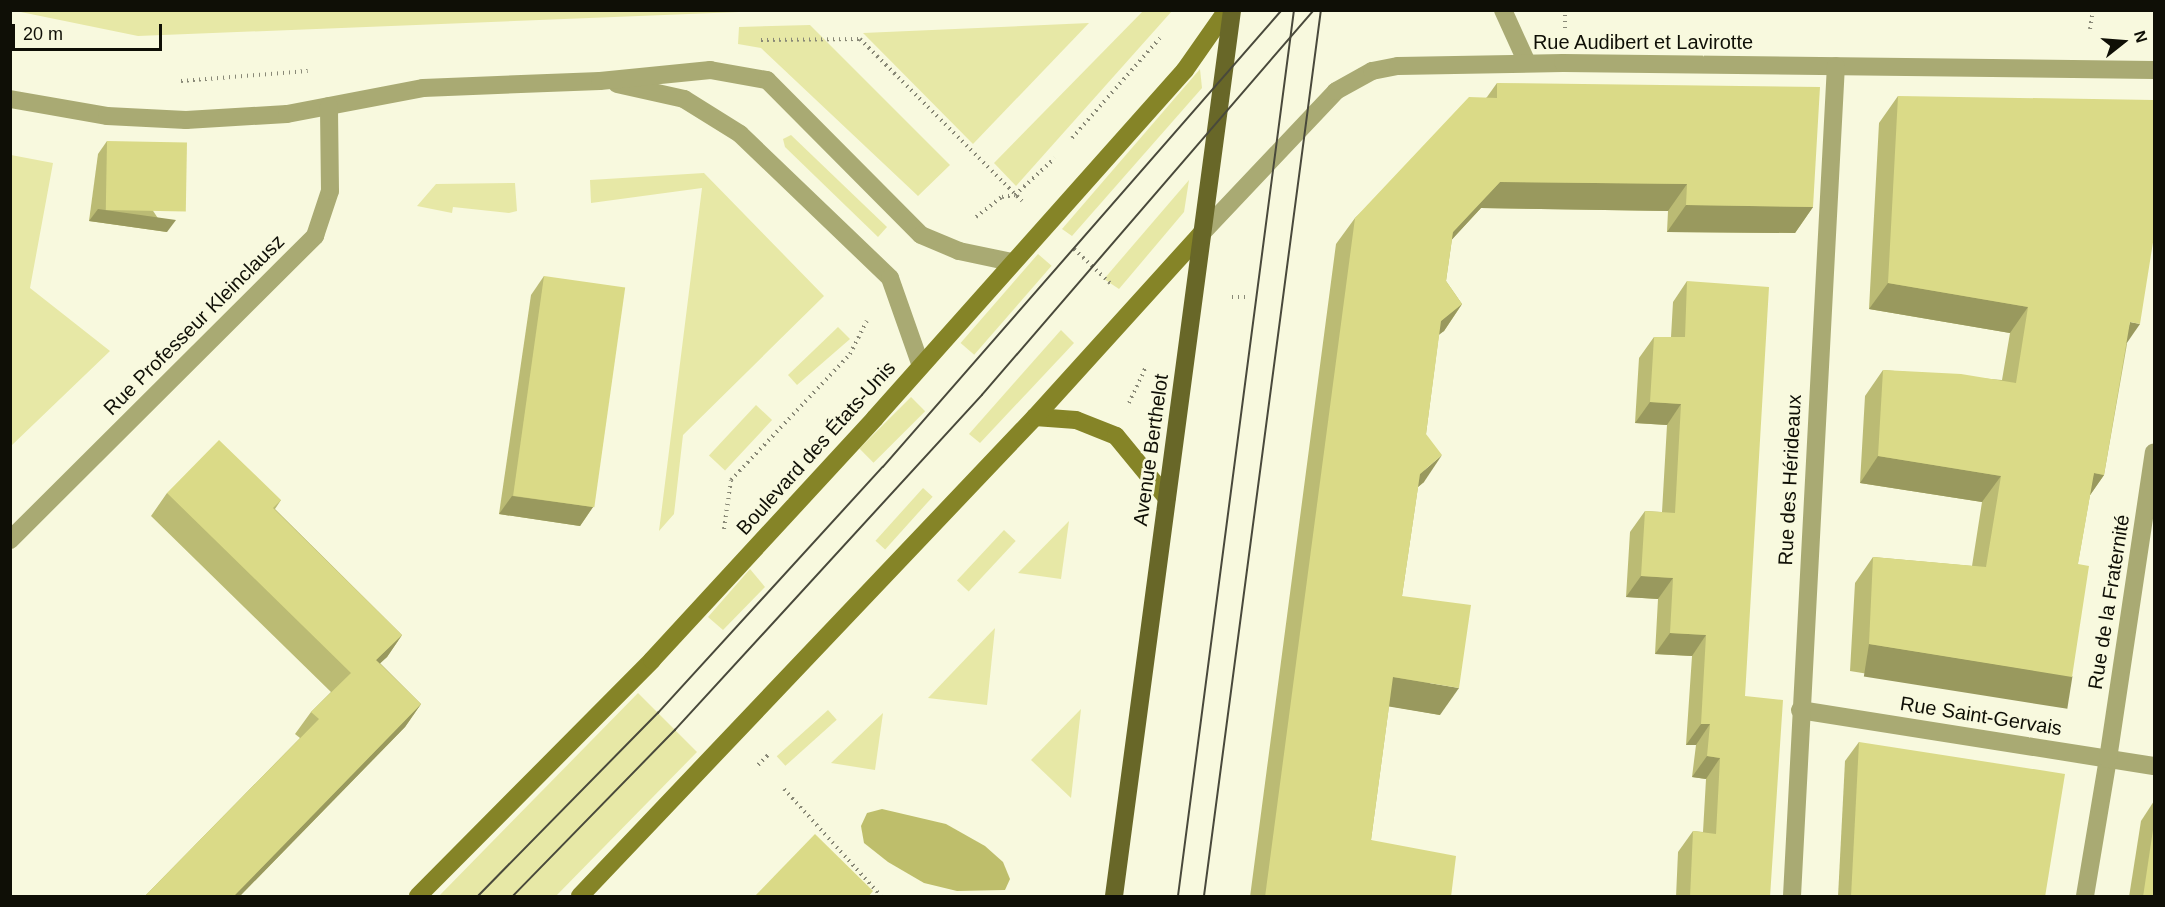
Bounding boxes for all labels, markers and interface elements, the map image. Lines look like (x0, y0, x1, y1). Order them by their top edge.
scale bar (15, 12, 165, 50)
north arrow (2093, 12, 2153, 72)
text: 20 m (23, 24, 63, 44)
text: N (2131, 29, 2151, 45)
street label: Rue Audibert et Lavirotte (1532, 30, 1754, 54)
street label: Rue Professeur Kleinclausz (99, 230, 289, 420)
street label: Boulevard des États-Unis (732, 356, 900, 540)
street label: Avenue Berthelot (1128, 373, 1174, 527)
street label: Rue des Hérideaux (1774, 394, 1806, 566)
street label: Rue de la Fraternité (2083, 513, 2135, 691)
street label: Rue Saint-Gervais (1898, 691, 2064, 741)

